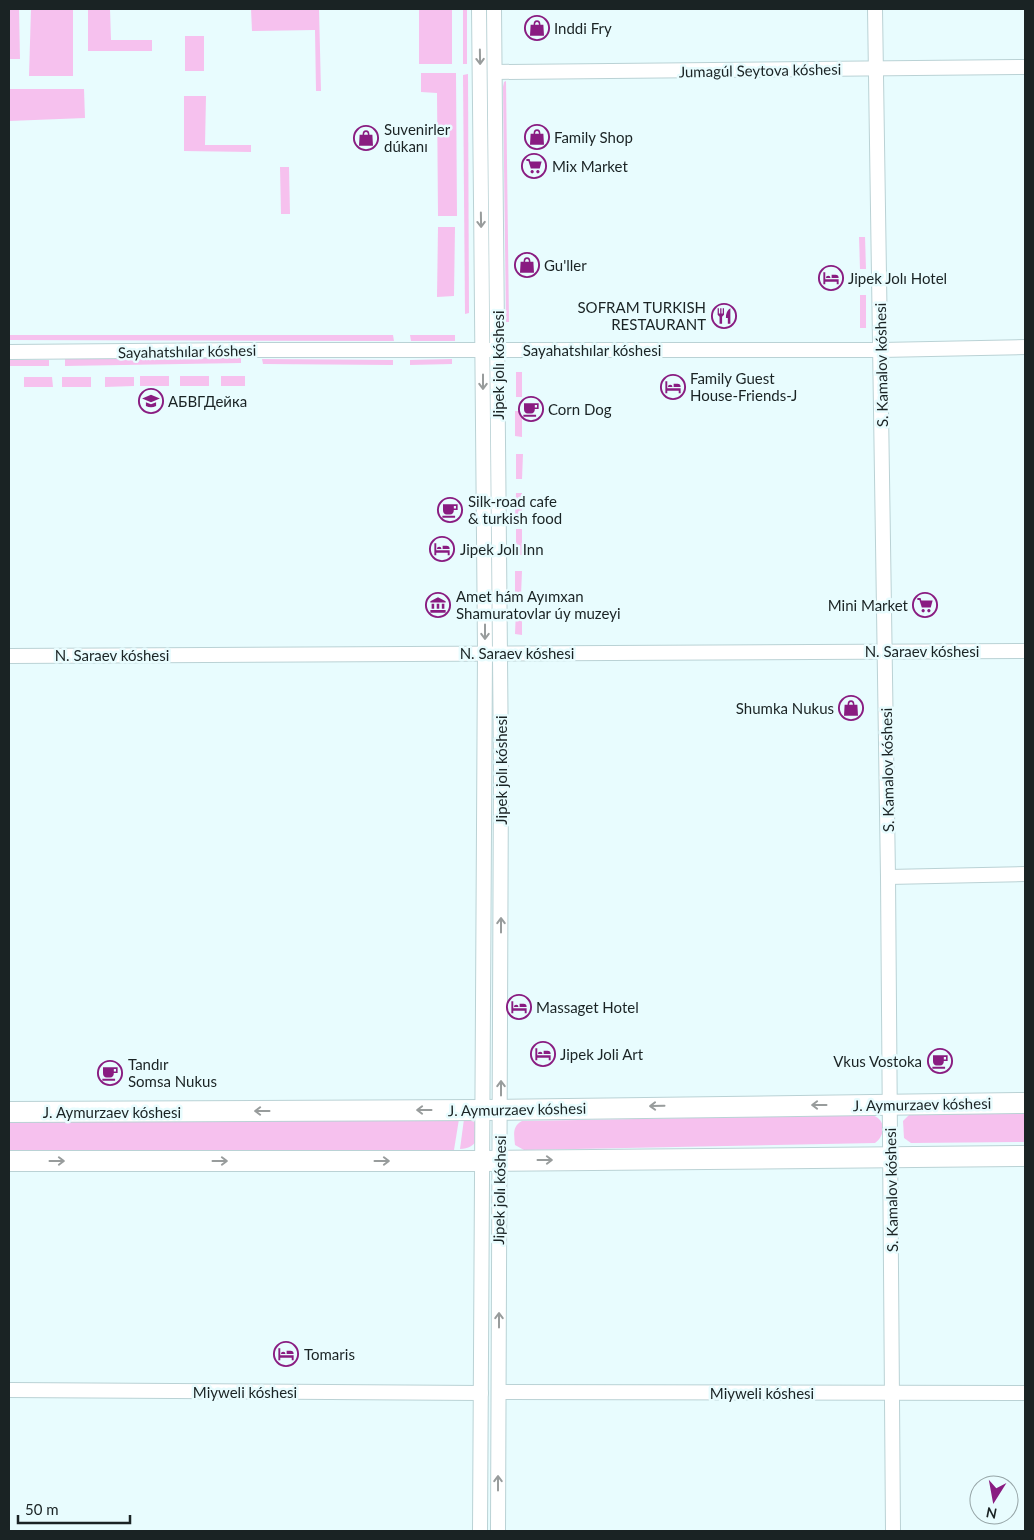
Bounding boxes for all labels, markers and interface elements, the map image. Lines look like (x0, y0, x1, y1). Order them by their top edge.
shop icon: Inddi Fry (524, 15, 550, 41)
place label: Inddi Fry (554, 19, 612, 37)
one-way arrow (475, 49, 485, 65)
street label: Jumagúl Seytova kóshesi (679, 60, 841, 80)
place label: Suvenirler dúkanı (384, 120, 451, 155)
shop icon: Family Shop (524, 124, 550, 150)
shop icon: Suvenirler dúkanı (353, 125, 379, 151)
place label: Family Shop (554, 128, 633, 146)
supermarket icon: Mix Market (521, 153, 547, 179)
place label: Mix Market (552, 157, 628, 175)
one-way arrow (477, 212, 486, 228)
shop icon: Gu'ller (514, 252, 540, 278)
place label: Gu'ller (544, 256, 587, 274)
hotel icon: Jipek Jolı Hotel (818, 265, 844, 291)
place label: Jipek Jolı Hotel (848, 269, 947, 287)
place label: SOFRAM TURKISH RESTAURANT (577, 298, 706, 333)
restaurant icon: SOFRAM TURKISH RESTAURANT (711, 303, 737, 329)
street label: S. Kamalov kóshesi (871, 303, 891, 427)
street label: Jipek jolı kóshesi (489, 310, 507, 420)
street label: Sayahatshılar kóshesi (118, 341, 256, 361)
street label: Sayahatshılar kóshesi (523, 341, 661, 359)
place label: Family Guest House-Friends-J (690, 369, 797, 404)
one-way arrow (478, 374, 488, 390)
hotel icon: Family Guest House-Friends-J (660, 374, 686, 400)
school or university icon: АБВГДейка (138, 388, 164, 414)
place label: АБВГДейка (168, 392, 247, 410)
cafe icon: Corn Dog (518, 396, 544, 422)
place label: Corn Dog (548, 400, 612, 418)
place label: Silk-road cafe & turkish food (468, 492, 562, 527)
cafe icon: Silk-road cafe & turkish food (437, 497, 463, 523)
hotel icon: Jipek Jolı Inn (429, 536, 455, 562)
place label: Jipek Jolı Inn (460, 540, 544, 558)
place label: Amet hám Ayımxan Shamuratovlar úy muzeyi (456, 587, 621, 622)
museum icon: Amet hám Ayımxan Shamuratovlar úy muzeyi (425, 592, 451, 618)
supermarket icon: Mini Market (912, 592, 938, 618)
place label: Mini Market (828, 596, 909, 614)
one-way arrow (480, 624, 490, 640)
street label: N. Saraev kóshesi (865, 642, 979, 660)
street label: N. Saraev kóshesi (460, 644, 574, 662)
street label: N. Saraev kóshesi (55, 646, 169, 664)
shop icon: Shumka Nukus (838, 695, 864, 721)
place label: Shumka Nukus (736, 699, 834, 717)
street label: S. Kamalov kóshesi (877, 708, 897, 832)
street label: Jipek jolı kóshesi (492, 715, 510, 825)
one-way arrow (496, 917, 506, 934)
hotel icon: Massaget Hotel (506, 994, 532, 1020)
place label: Massaget Hotel (536, 998, 639, 1016)
hotel icon: Jipek Joli Art (530, 1041, 556, 1067)
place label: Jipek Joli Art (560, 1045, 644, 1063)
cafe icon: Vkus Vostoka (927, 1048, 953, 1074)
place label: Vkus Vostoka (833, 1052, 922, 1070)
place label: Tandır Somsa Nukus (128, 1055, 217, 1090)
cafe icon: Tandır Somsa Nukus (97, 1060, 123, 1086)
one-way arrow (496, 1080, 506, 1096)
street label: J. Aymurzaev kóshesi (853, 1094, 991, 1114)
street label: J. Aymurzaev kóshesi (448, 1099, 586, 1119)
one-way arrow (811, 1100, 828, 1110)
one-way arrow (649, 1102, 665, 1111)
street label: J. Aymurzaev kóshesi (43, 1103, 181, 1121)
one-way arrow (416, 1105, 432, 1115)
one-way arrow (254, 1106, 270, 1116)
street label: S. Kamalov kóshesi (881, 1128, 901, 1252)
street label: Jipek jolı kóshesi (489, 1135, 509, 1245)
one-way arrow (536, 1155, 553, 1165)
one-way arrow (49, 1156, 65, 1166)
one-way arrow (212, 1156, 228, 1166)
one-way arrow (374, 1156, 390, 1166)
one-way arrow (494, 1312, 504, 1328)
hotel icon: Tomaris (273, 1341, 299, 1367)
place label: Tomaris (304, 1345, 355, 1363)
street label: Miyweli kóshesi (193, 1383, 297, 1401)
street label: Miyweli kóshesi (710, 1384, 814, 1402)
one-way arrow (493, 1475, 503, 1491)
north arrow (969, 1475, 1019, 1525)
scale bar (18, 1492, 130, 1524)
text: 50 m (25, 1500, 59, 1518)
text: N (985, 1504, 998, 1523)

